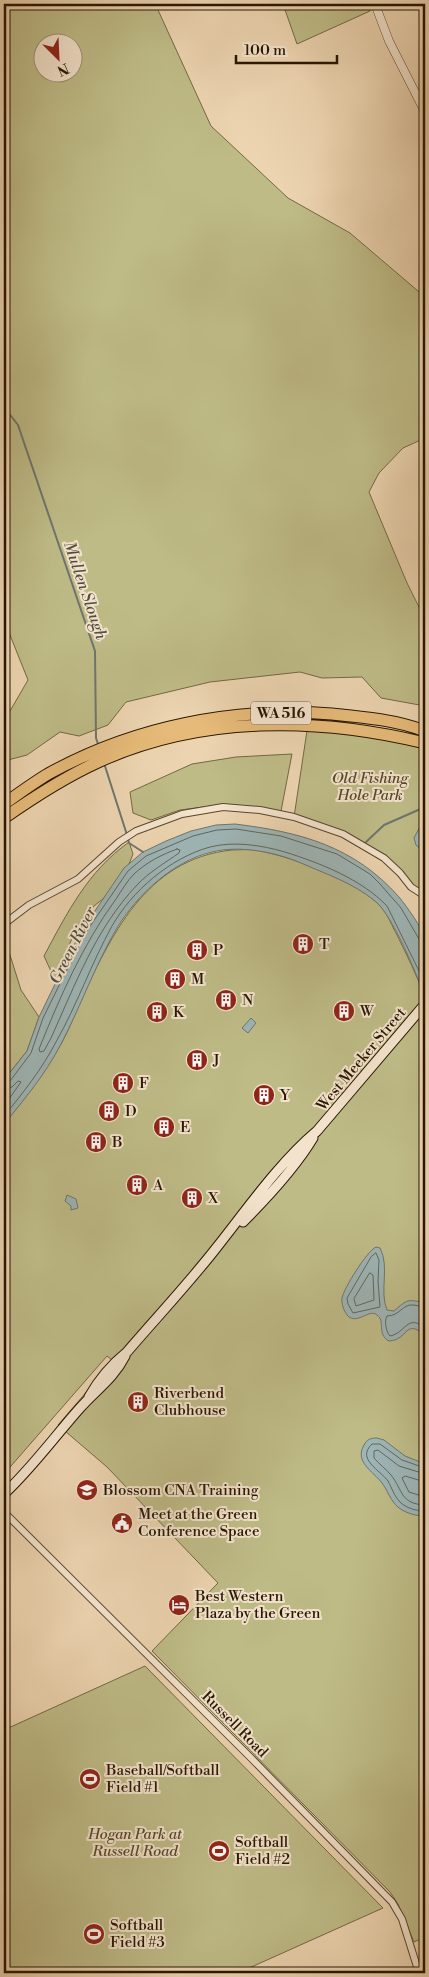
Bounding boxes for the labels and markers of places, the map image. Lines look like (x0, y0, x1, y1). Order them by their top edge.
building icon: T (291, 932, 315, 956)
place label: T (319, 935, 330, 954)
building icon: P (185, 938, 209, 962)
place label: P (213, 941, 223, 960)
building icon: M (163, 967, 187, 991)
place label: M (191, 970, 205, 989)
building icon: N (214, 988, 238, 1012)
place label: N (242, 991, 253, 1010)
building icon: W (332, 999, 356, 1023)
building icon: K (145, 1000, 169, 1024)
place label: W (359, 1002, 374, 1021)
place label: K (173, 1003, 185, 1022)
building icon: J (185, 1048, 209, 1072)
place label: J (212, 1051, 220, 1070)
building icon: F (111, 1071, 135, 1095)
place label: F (139, 1074, 149, 1093)
building icon: Y (252, 1083, 276, 1107)
place label: Y (279, 1086, 291, 1105)
building icon: D (97, 1099, 121, 1123)
place label: D (125, 1102, 137, 1121)
building icon: E (152, 1115, 176, 1139)
place label: E (180, 1118, 190, 1137)
building icon: B (84, 1130, 108, 1154)
place label: B (111, 1133, 123, 1152)
building icon: A (125, 1173, 149, 1197)
place label: A (152, 1176, 164, 1195)
building icon: X (180, 1186, 204, 1210)
place label: X (207, 1189, 219, 1208)
place label: Riverbend Clubhouse (154, 1384, 226, 1420)
building icon: Riverbend Clubhouse (126, 1390, 150, 1414)
school or university icon: Blossom CNA Training (75, 1478, 99, 1502)
place label: Blossom CNA Training (102, 1481, 259, 1500)
place label: Meet at the Green Conference Space (138, 1505, 260, 1541)
public building icon: Meet at the Green Conference Space (110, 1511, 134, 1535)
place label: Best Western Plaza by the Green (194, 1587, 321, 1623)
hotel icon: Best Western Plaza by the Green (167, 1593, 191, 1617)
place label: Baseball/Softball Field #1 (105, 1761, 220, 1797)
sports icon: Baseball/Softball Field #1 (78, 1767, 102, 1791)
place label: Softball Field #2 (235, 1833, 290, 1869)
sports icon: Softball Field #2 (207, 1839, 231, 1863)
place label: Softball Field #3 (110, 1916, 165, 1952)
sports icon: Softball Field #3 (82, 1922, 106, 1946)

